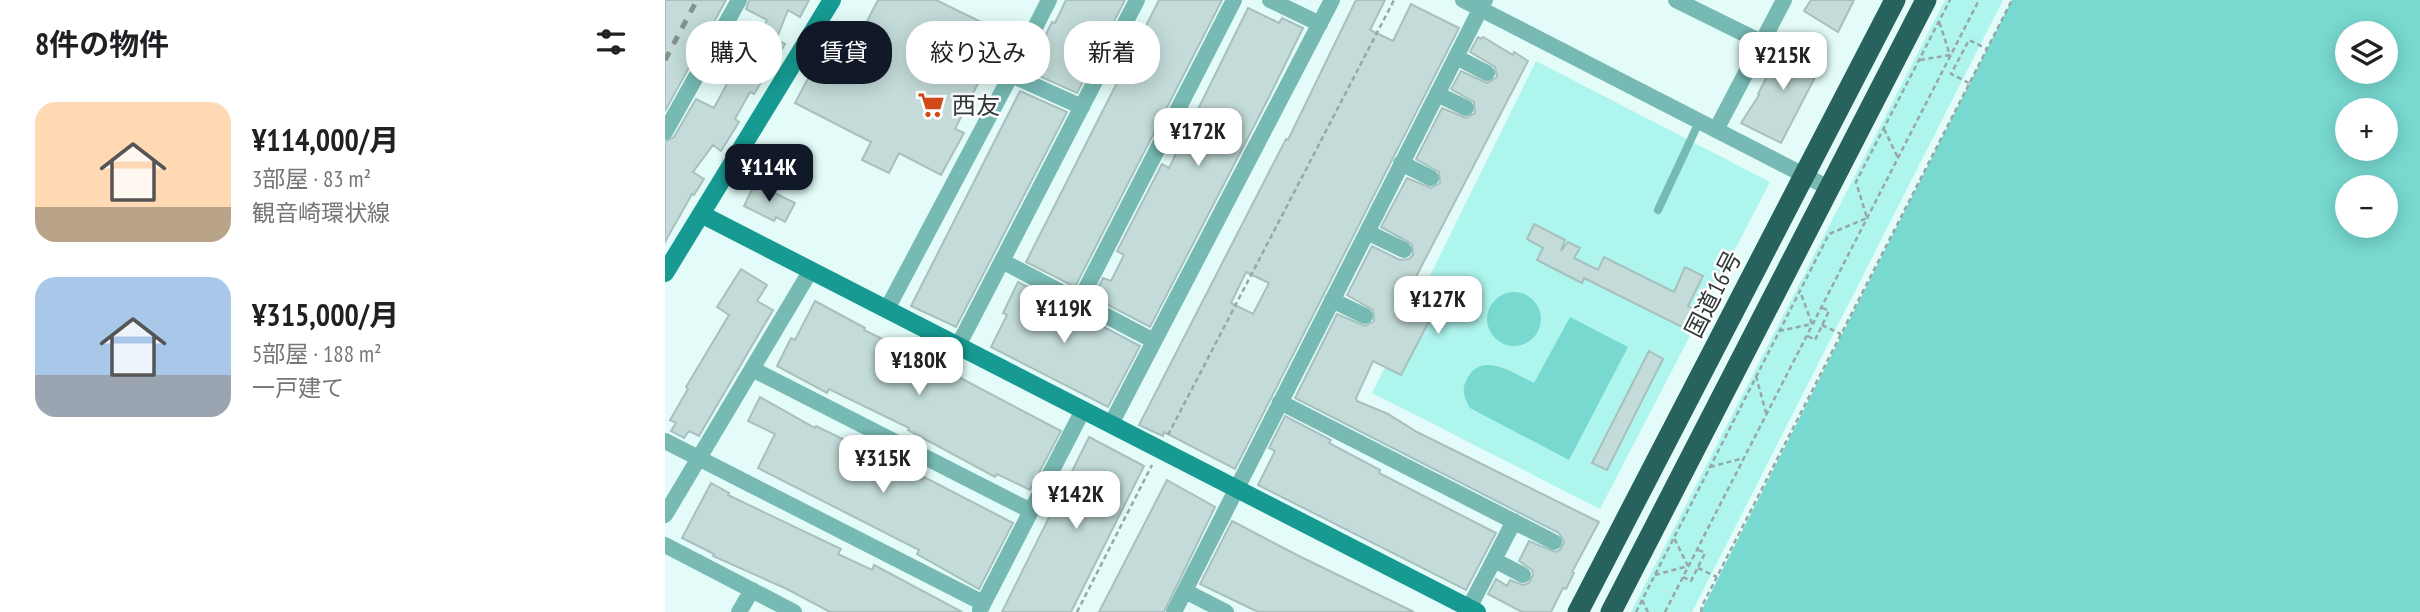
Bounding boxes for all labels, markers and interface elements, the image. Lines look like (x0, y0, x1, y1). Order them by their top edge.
chip: 購入 (686, 21, 782, 84)
chip: 賃貸 (796, 21, 892, 84)
chip: 絞り込み (906, 21, 1050, 84)
chip: 新着 (1064, 21, 1160, 84)
map controls (2335, 21, 2398, 238)
button: layers (2335, 21, 2398, 84)
icon: filters (592, 23, 630, 61)
text: 8件の物件 (35, 24, 169, 63)
pin: ¥215K (1734, 32, 1832, 92)
text: ¥215K (1755, 40, 1811, 69)
supermarket icon: 西友 (916, 90, 946, 120)
place label: 西友 (952, 90, 1000, 121)
button: + (2335, 98, 2398, 161)
pin: ¥172K (1149, 108, 1247, 168)
text: ¥172K (1170, 116, 1226, 145)
text: ¥114,000/月 (252, 120, 399, 159)
icon: home (91, 130, 175, 214)
pin: ¥114K (720, 144, 818, 204)
text: ¥114K (741, 152, 797, 181)
text: 3部屋 · 83 m² (252, 164, 371, 193)
button: − (2335, 175, 2398, 238)
text: 観音崎環状線 (252, 198, 390, 227)
street label: 国道16号 (1678, 245, 1748, 343)
pin: ¥127K (1389, 276, 1487, 336)
text: ¥127K (1410, 284, 1466, 313)
pin: ¥119K (1015, 286, 1113, 345)
text: ¥119K (1036, 293, 1092, 322)
text: ¥315,000/月 (252, 295, 399, 334)
icon: home (91, 305, 175, 389)
pin: ¥180K (870, 338, 968, 397)
text: 5部屋 · 188 m² (252, 339, 382, 368)
text: ¥180K (891, 345, 947, 374)
text: 一戸建て (252, 373, 344, 402)
pin: ¥315K (834, 435, 932, 495)
text: ¥315K (855, 443, 911, 472)
pin: ¥142K (1027, 472, 1125, 531)
text: ¥142K (1048, 479, 1104, 508)

